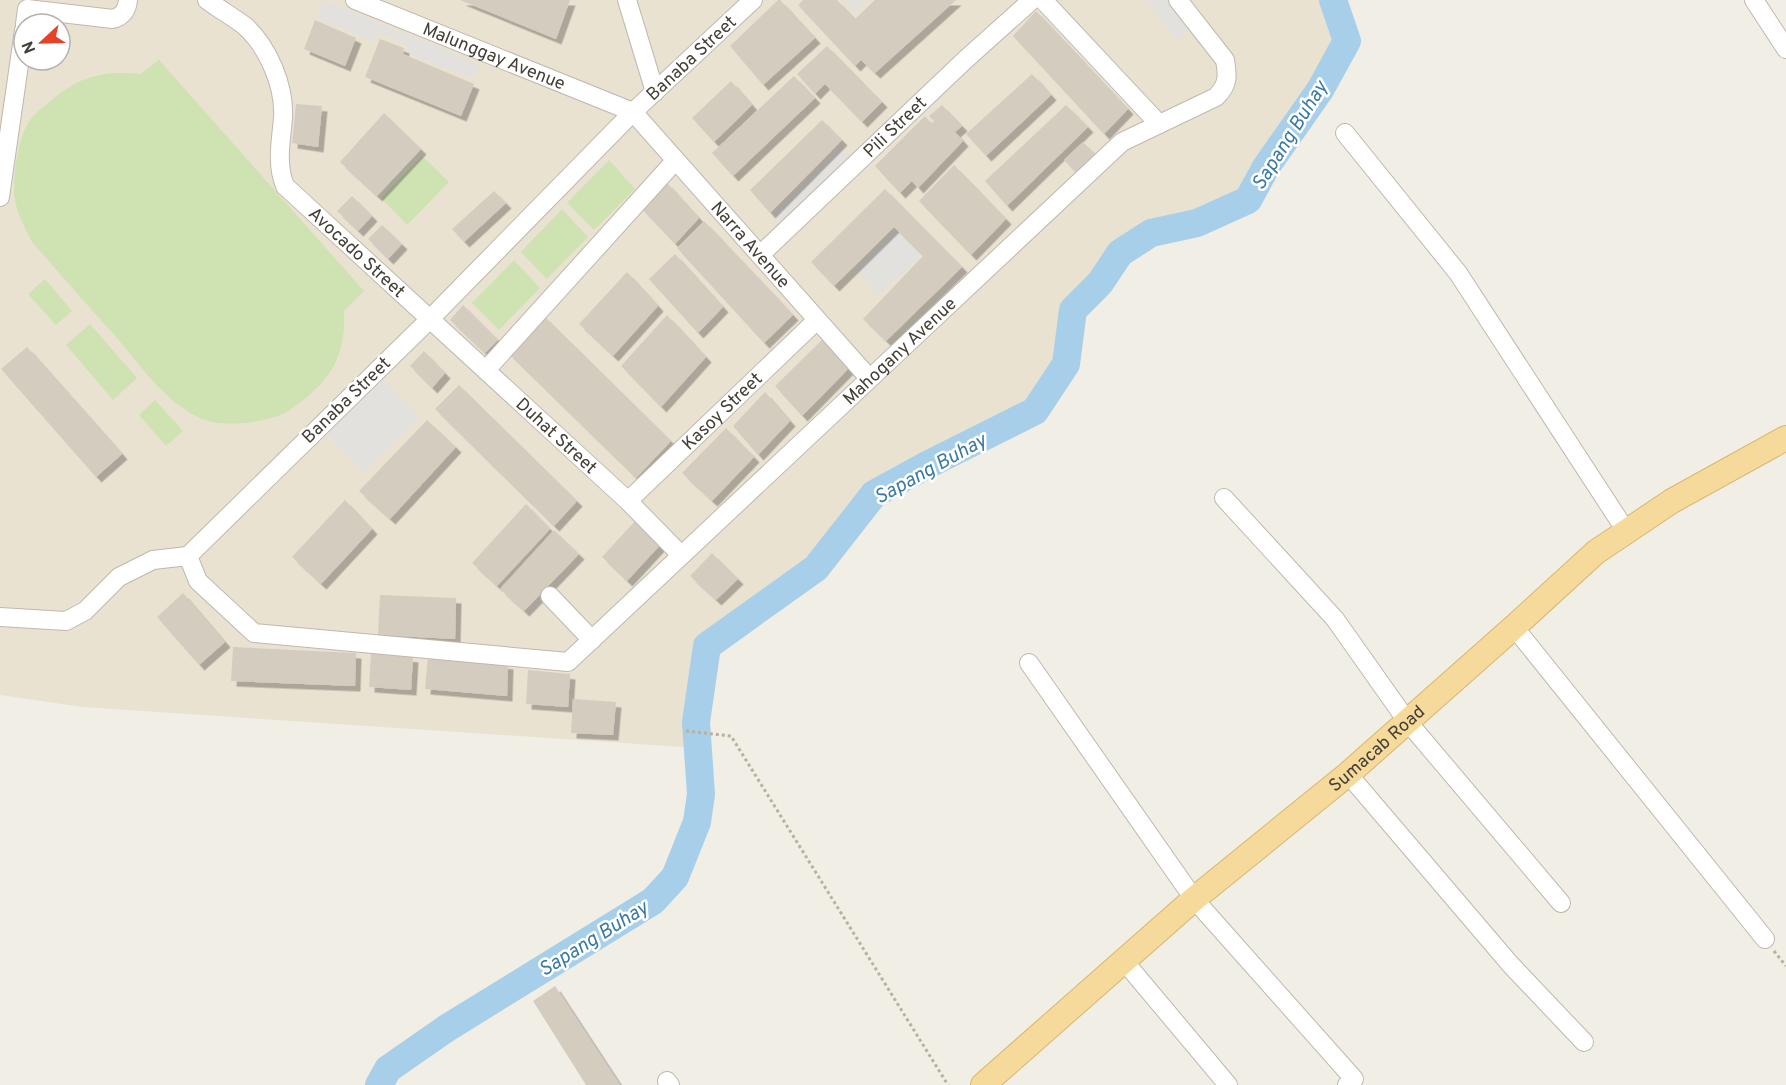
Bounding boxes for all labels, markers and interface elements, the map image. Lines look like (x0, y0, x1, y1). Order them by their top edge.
street label: Banaba Street (642, 11, 742, 107)
north arrow (12, 12, 72, 72)
street label: Malunggay Avenue (419, 18, 568, 96)
text: N (19, 38, 41, 56)
water label: Sapang Buhay (1247, 75, 1336, 196)
street label: Pili Street (859, 92, 932, 163)
street label: Narra Avenue (705, 197, 794, 294)
street label: Avocado Street (303, 203, 409, 303)
street label: Mahogany Avenue (839, 293, 962, 411)
street label: Banaba Street (298, 353, 396, 449)
street label: Kasoy Street (678, 368, 768, 456)
street label: Duhat Street (510, 393, 601, 480)
water label: Sapang Buhay (870, 427, 993, 511)
street label: Sumacab Road (1325, 701, 1430, 798)
water label: Sapang Buhay (535, 895, 655, 984)

